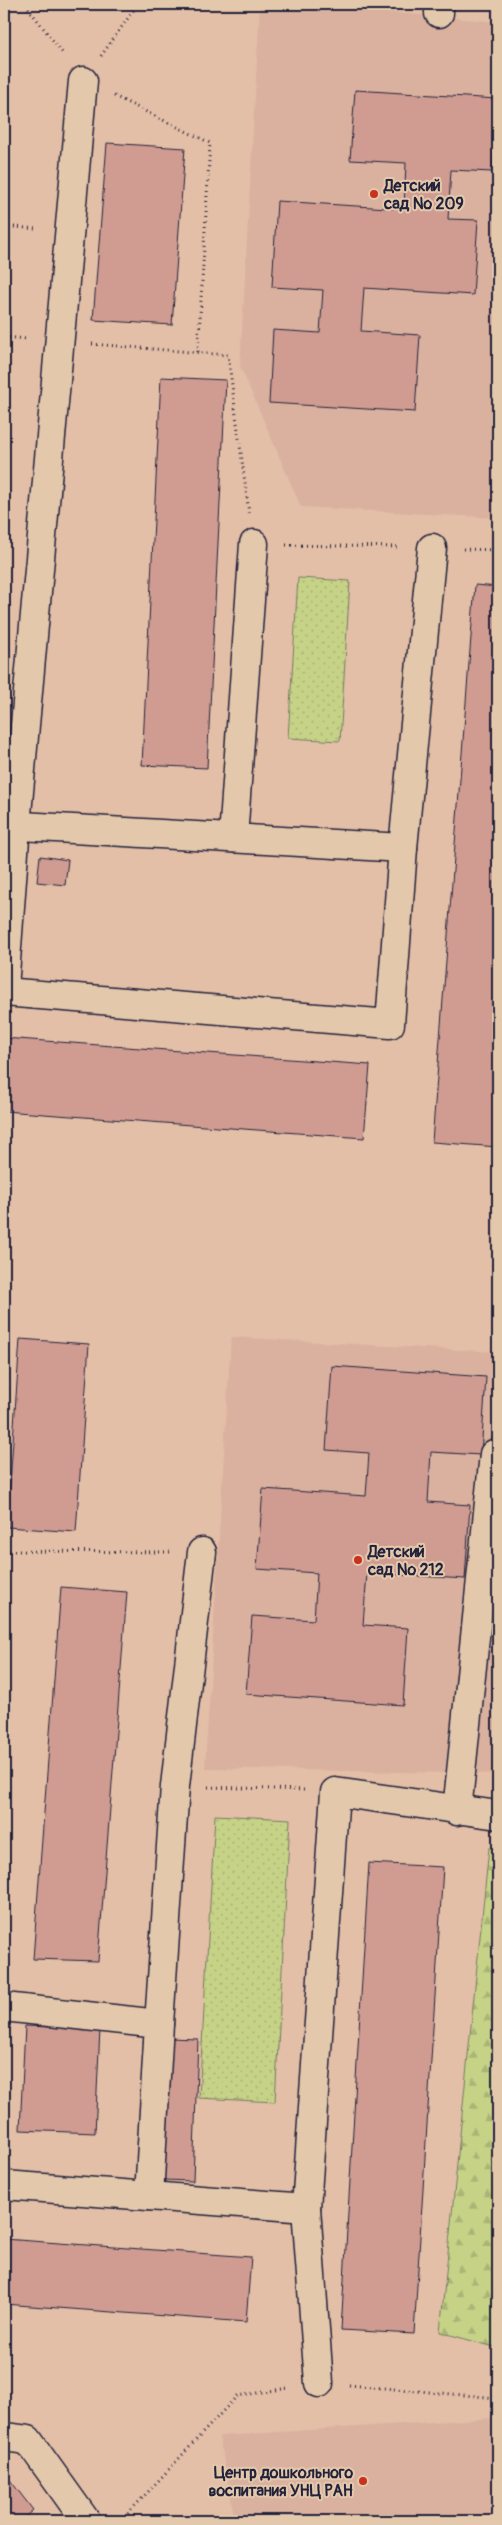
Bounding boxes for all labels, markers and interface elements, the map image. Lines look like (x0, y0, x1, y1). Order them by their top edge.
place label: Детский сад № 209 (383, 176, 464, 214)
marker: Детский сад № 209 (368, 188, 380, 200)
place label: Детский сад № 212 (367, 1542, 444, 1580)
marker: Детский сад № 212 (352, 1554, 364, 1566)
place label: Центр дошкольного воспитания УНЦ РАН (209, 2463, 353, 2501)
marker: Центр дошкольного воспитания УНЦ РАН (357, 2475, 369, 2487)

